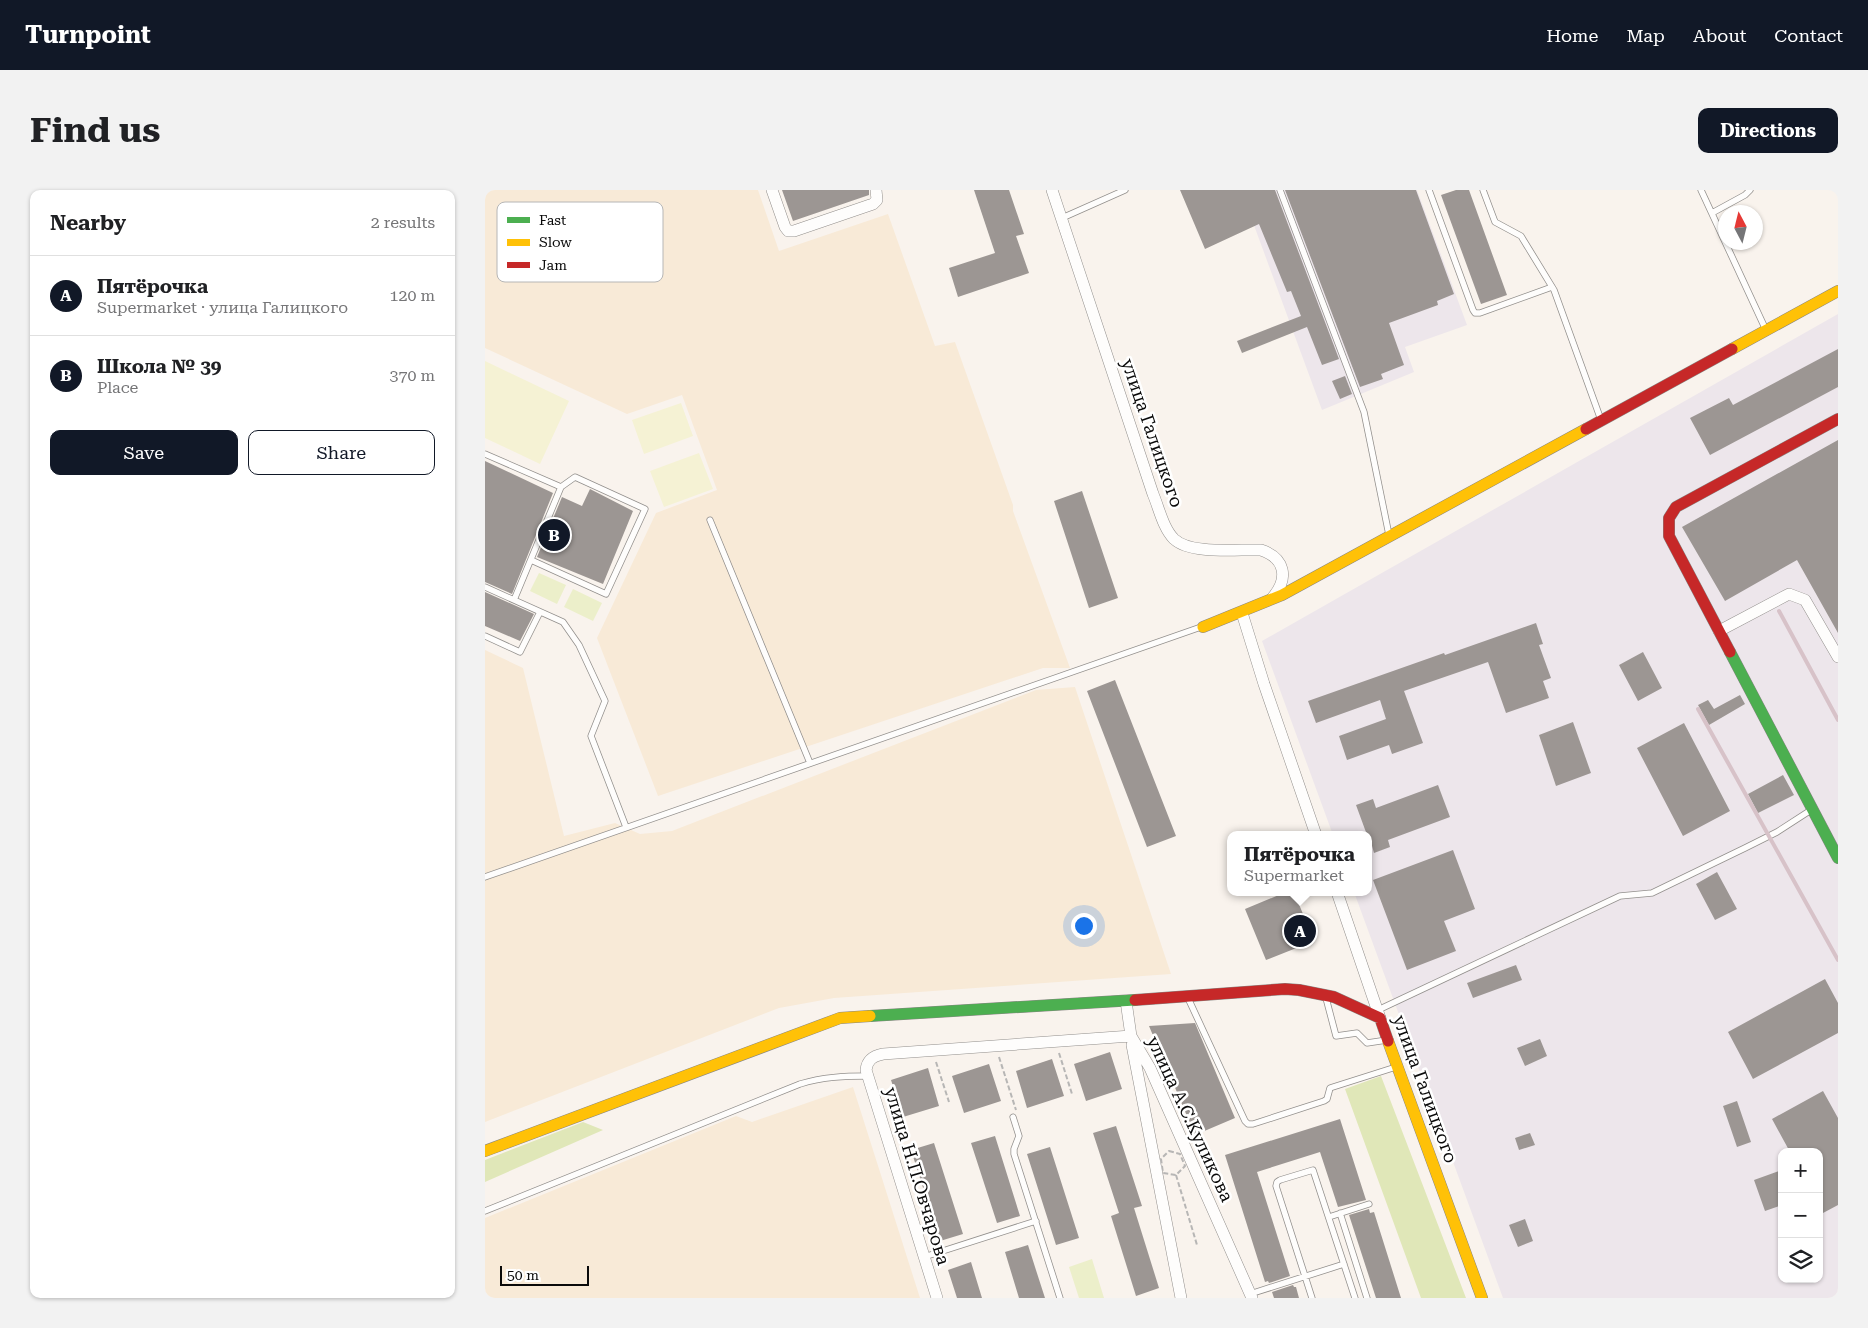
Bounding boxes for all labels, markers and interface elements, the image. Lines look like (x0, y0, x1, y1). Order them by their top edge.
text: Turnpoint (25, 21, 151, 49)
text: Home (1546, 25, 1598, 46)
text: Map (1626, 25, 1665, 46)
text: About (1693, 25, 1746, 46)
text: Contact (1774, 25, 1843, 46)
button: Directions (1698, 108, 1838, 153)
text: Find us (30, 110, 160, 151)
legend (497, 202, 663, 282)
north arrow (1718, 205, 1763, 250)
text: Nearby (50, 211, 126, 235)
text: Fast (539, 212, 566, 228)
text: 2 results (371, 213, 435, 232)
text: Slow (539, 234, 572, 250)
text: Jam (539, 257, 567, 273)
text: Пятёрочка (97, 275, 208, 298)
text: A (60, 286, 72, 305)
text: 120 m (389, 286, 435, 305)
text: Supermarket · улица Галицкого (97, 298, 348, 317)
text: Школа № 39 (97, 355, 221, 378)
street label: улица Галицкого (1117, 356, 1188, 510)
text: B (60, 366, 72, 385)
text: 370 m (389, 366, 435, 385)
text: Place (97, 378, 138, 397)
button: Save (50, 430, 238, 475)
button: Share (248, 430, 435, 475)
pin: B (538, 516, 570, 554)
popup (1227, 831, 1372, 896)
text: Пятёрочка (1244, 843, 1355, 866)
text: Supermarket (1244, 866, 1344, 885)
pin: A (1284, 912, 1316, 950)
your location (1071, 913, 1097, 939)
street label: улица Галицкого (1389, 1012, 1462, 1166)
street label: улица А.С.Куликова (1143, 1033, 1238, 1205)
street label: улица Н.П.Овчарова (880, 1084, 955, 1268)
map controls (1778, 1148, 1823, 1283)
button: + (1778, 1148, 1823, 1193)
button: − (1778, 1193, 1823, 1238)
button: layers (1778, 1238, 1823, 1283)
scale bar (500, 1263, 589, 1286)
text: 50 m (507, 1267, 539, 1283)

